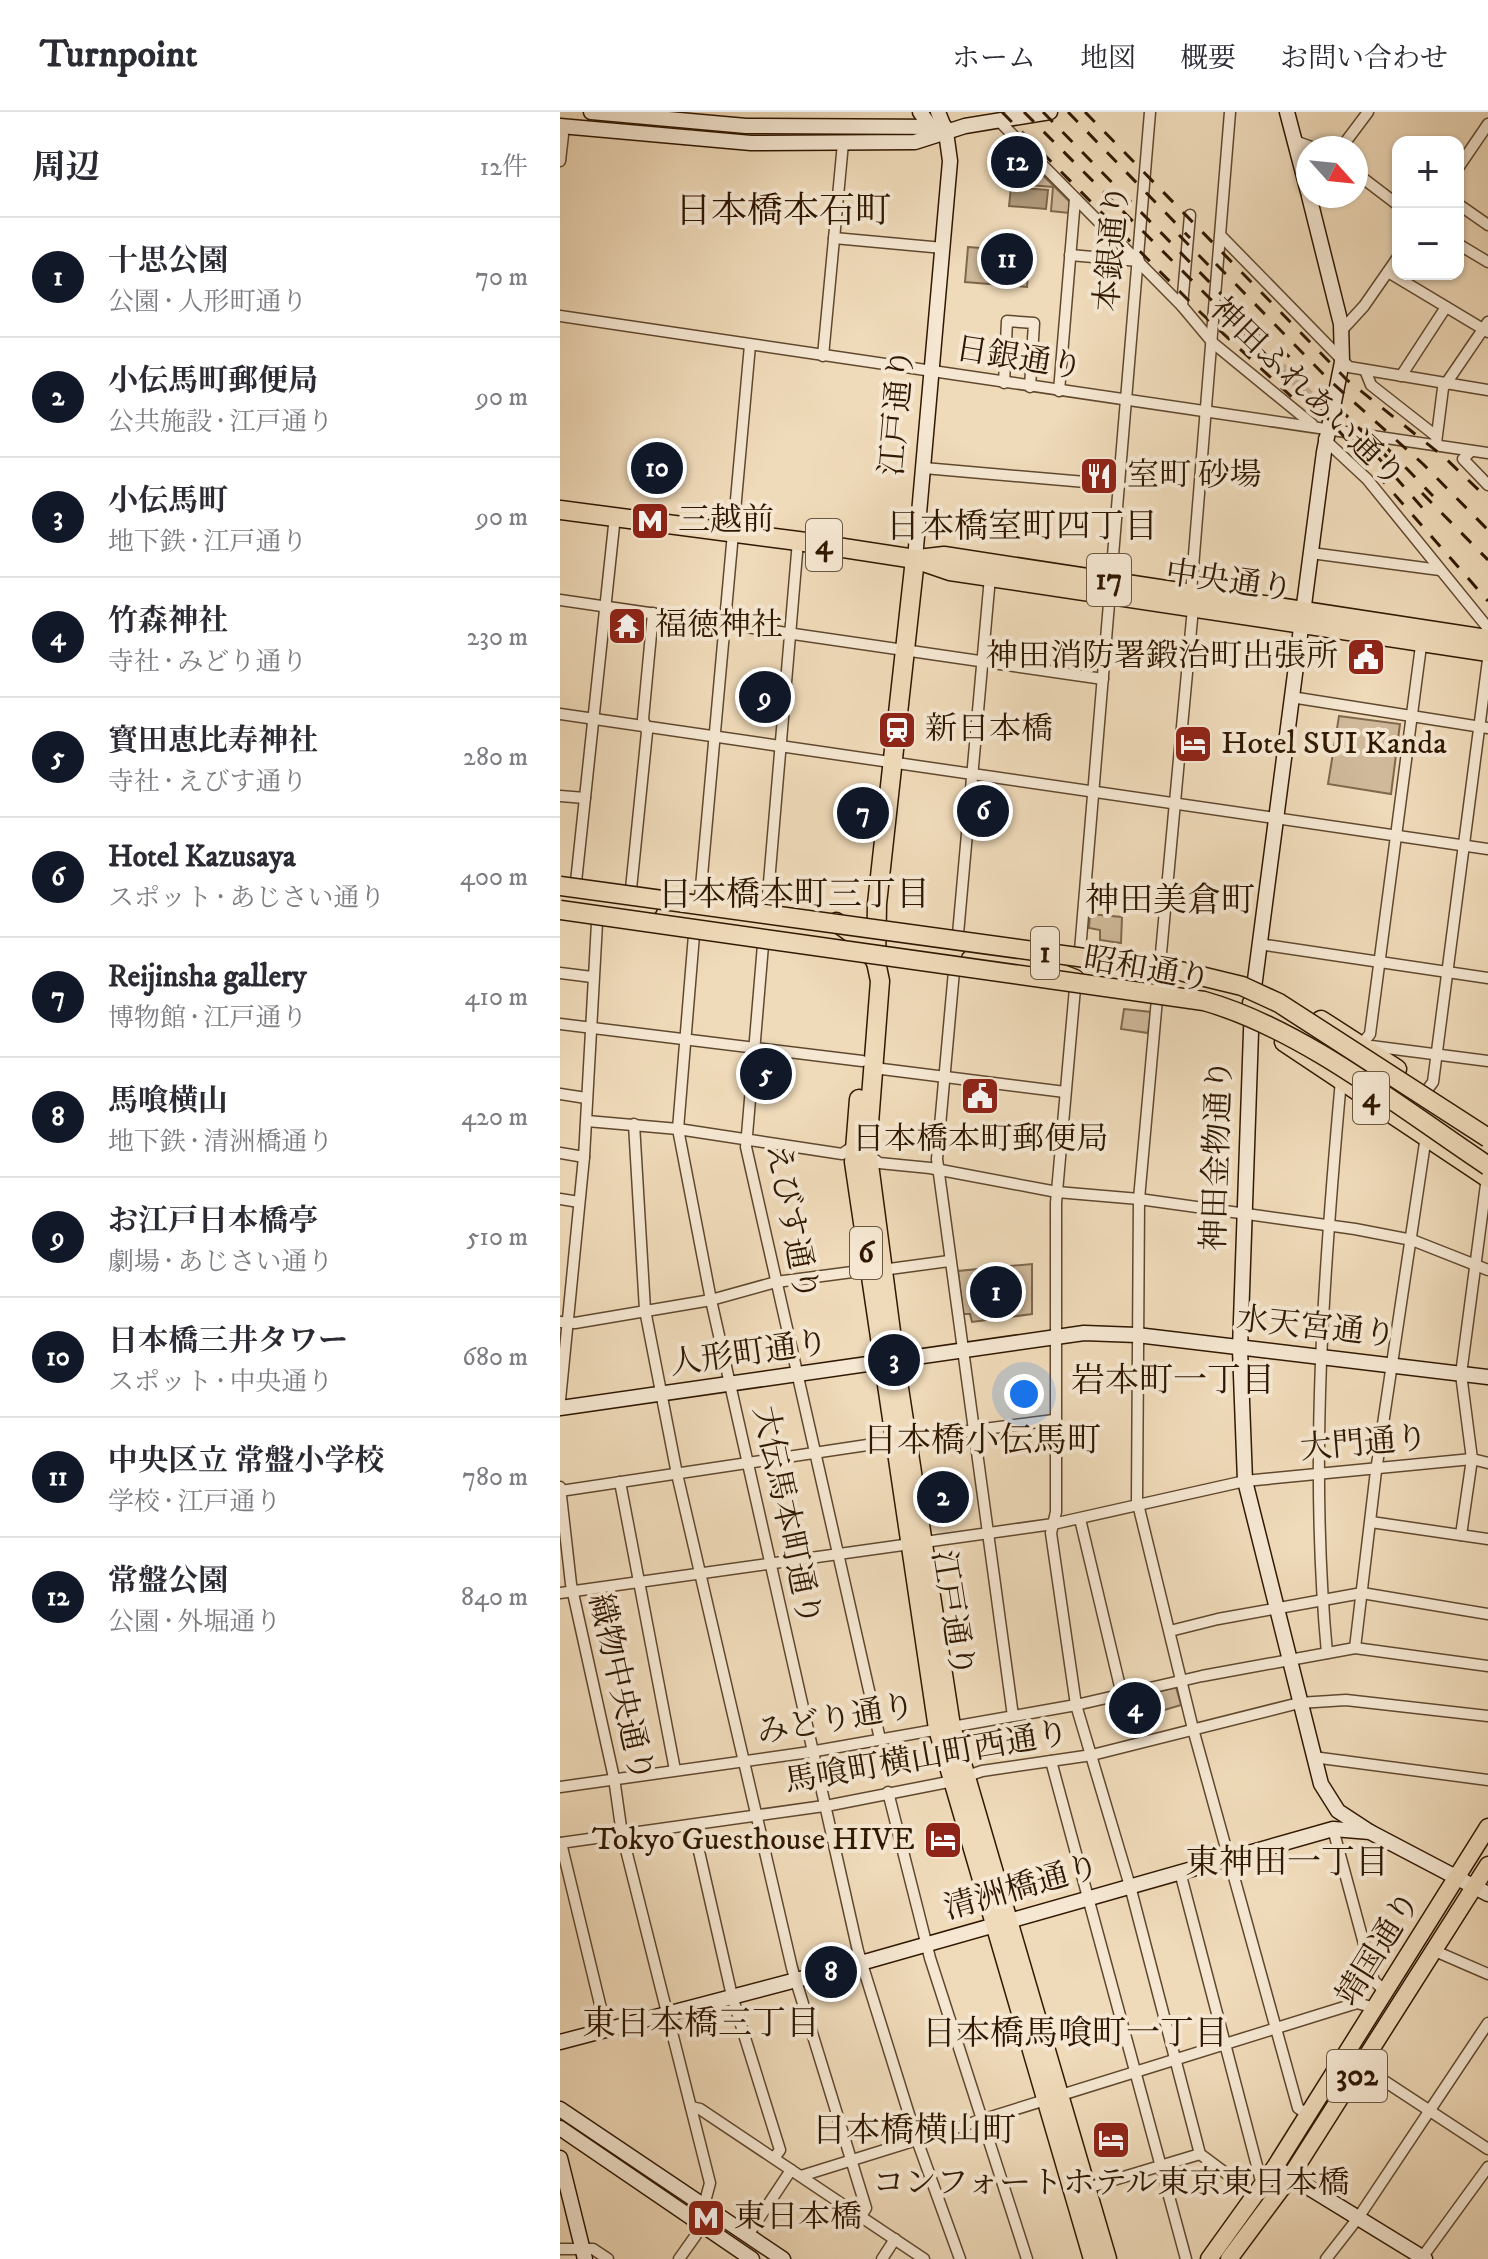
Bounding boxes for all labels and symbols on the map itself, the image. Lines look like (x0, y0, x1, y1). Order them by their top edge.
pin: 12 (991, 132, 1043, 192)
north arrow (1296, 136, 1368, 208)
street label: 本銀通り (1087, 182, 1139, 314)
district label: 日本橋本石町 (675, 189, 891, 234)
pin: 11 (981, 229, 1033, 289)
street label: 神田ふれあい通り (1201, 290, 1413, 496)
street label: 日銀通り (953, 329, 1085, 389)
street label: 江戸通り (872, 346, 924, 478)
pin: 10 (631, 438, 683, 498)
restaurant icon: 室町 砂場 (1078, 455, 1120, 497)
place label: 室町 砂場 (1127, 456, 1262, 496)
metro station icon: 三越前 (629, 500, 671, 542)
place label: 三越前 (678, 501, 774, 541)
district label: 日本橋室町四丁目 (886, 506, 1158, 548)
road number: 4 (806, 519, 842, 571)
street label: 中央通り (1163, 553, 1295, 611)
road number: 17 (1087, 554, 1131, 606)
temple icon: 福徳神社 (606, 605, 648, 647)
place label: 福徳神社 (655, 606, 783, 646)
public building icon: 神田消防署鍛治町出張所 (1345, 636, 1387, 678)
place label: 神田消防署鍛治町出張所 (986, 637, 1338, 677)
pin: 9 (739, 667, 791, 727)
station icon: 新日本橋 (876, 709, 918, 751)
place label: 新日本橋 (925, 710, 1053, 750)
hotel icon: Hotel SUI Kanda (1172, 723, 1214, 765)
place label: Hotel SUI Kanda (1221, 724, 1447, 764)
pin: 6 (957, 781, 1009, 841)
pin: 7 (837, 783, 889, 843)
district label: 日本橋本町三丁目 (658, 874, 930, 916)
district label: 神田美倉町 (1085, 880, 1255, 922)
road number: 1 (1031, 927, 1059, 979)
street label: 昭和通り (1080, 939, 1214, 1001)
pin: 5 (740, 1044, 792, 1104)
street label: 神田金物通り (1195, 1058, 1241, 1252)
road number: 4 (1353, 1072, 1389, 1124)
public building icon: 日本橋本町郵便局 (959, 1075, 1001, 1117)
place label: 日本橋本町郵便局 (852, 1120, 1108, 1160)
street label: えびす通り (756, 1140, 826, 1304)
road number: 6 (850, 1227, 882, 1279)
pin: 1 (970, 1262, 1022, 1322)
street label: 水天宮通り (1234, 1300, 1398, 1356)
street label: 人形町通り (667, 1323, 831, 1385)
pin: 3 (868, 1330, 920, 1390)
district label: 岩本町一丁目 (1071, 1360, 1275, 1402)
your location (1004, 1374, 1044, 1414)
street label: 大伝馬本町通り (743, 1402, 829, 1630)
street label: 大門通り (1298, 1418, 1430, 1470)
district label: 日本橋小伝馬町 (863, 1420, 1101, 1462)
pin: 2 (917, 1467, 969, 1527)
street label: 江戸通り (922, 1548, 982, 1680)
street label: 織物中央通り (579, 1590, 661, 1786)
pin: 4 (1109, 1678, 1161, 1738)
street label: みどり通り (754, 1686, 918, 1754)
street label: 馬喰町横山町西通り (782, 1713, 1072, 1803)
hotel icon: Tokyo Guesthouse HIVE (922, 1819, 964, 1861)
place label: Tokyo Guesthouse HIVE (592, 1820, 915, 1860)
district label: 東神田一丁目 (1185, 1842, 1389, 1884)
street label: 清洲橋通り (940, 1847, 1104, 1929)
street label: 靖国通り (1328, 1884, 1430, 2014)
pin: 8 (805, 1942, 857, 2002)
district label: 東日本橋三丁目 (582, 2003, 820, 2045)
district label: 日本橋馬喰町一丁目 (922, 2013, 1228, 2055)
road number: 302 (1327, 2050, 1387, 2102)
district label: 日本橋横山町 (812, 2110, 1016, 2152)
hotel icon: コンフォートホテル東京東日本橋 (1090, 2119, 1132, 2161)
place label: コンフォートホテル東京東日本橋 (873, 2164, 1349, 2204)
metro station icon: 東日本橋 (685, 2197, 727, 2239)
place label: 東日本橋 (734, 2198, 862, 2238)

